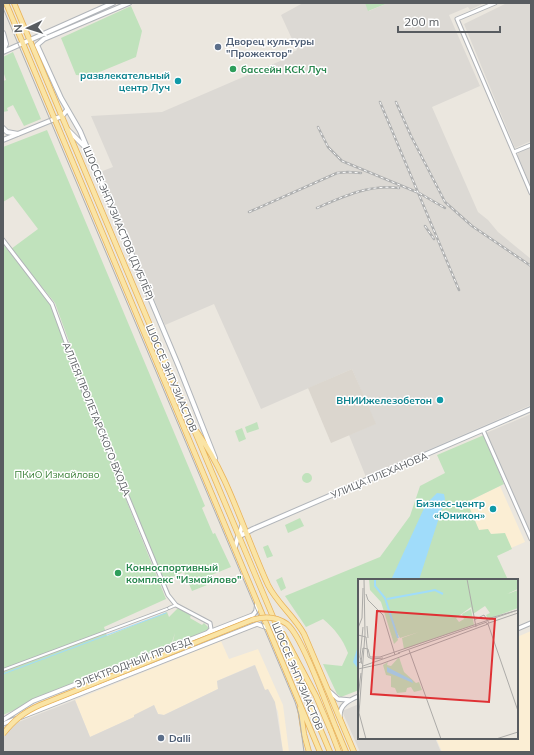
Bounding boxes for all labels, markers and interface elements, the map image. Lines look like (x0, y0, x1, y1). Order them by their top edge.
north arrow (8, 8, 48, 48)
scale bar (398, 8, 500, 34)
text: 200 m (404, 14, 439, 29)
text: N (11, 24, 25, 33)
place label: Дворец культуры "Прожектор" (226, 35, 314, 60)
marker: Дворец культуры "Прожектор" (213, 42, 223, 52)
place label: бассейн КСК Луч (241, 63, 327, 76)
marker: бассейн КСК Луч (228, 64, 238, 74)
place label: развлекательный центр Луч (80, 69, 170, 94)
marker: развлекательный центр Луч (173, 76, 183, 86)
street label: ШОССЕ ЭНТУЗИАСТОВ (ДУБЛЁР) (80, 144, 157, 302)
street label: ШОССЕ ЭНТУЗИАСТОВ (143, 322, 200, 434)
street label: АЛЛЕЯ ПРОЛЕТАРСКОГО ВХОДА (60, 340, 134, 499)
place label: ВНИИжелезобетон (336, 394, 432, 407)
marker: ВНИИжелезобетон (435, 395, 445, 405)
street label: УЛИЦА ПЛЕХАНОВА (328, 449, 430, 502)
park label: ПКиО Измайлово (15, 468, 100, 481)
place label: Бизнес-центр «Юникон» (416, 497, 485, 522)
marker: Бизнес-центр «Юникон» (488, 504, 498, 514)
place label: Конноспортивный комплекс "Измайлово" (126, 561, 242, 586)
marker: Конноспортивный комплекс "Измайлово" (113, 568, 123, 578)
inset map (358, 579, 518, 739)
street label: ШОССЕ ЭНТУЗИАСТОВ (269, 620, 326, 732)
street label: ЭЛЕКТРОДНЫЙ ПРОЕЗД (73, 634, 193, 691)
place label: Dalli (169, 732, 191, 745)
marker: Dalli (156, 733, 166, 743)

